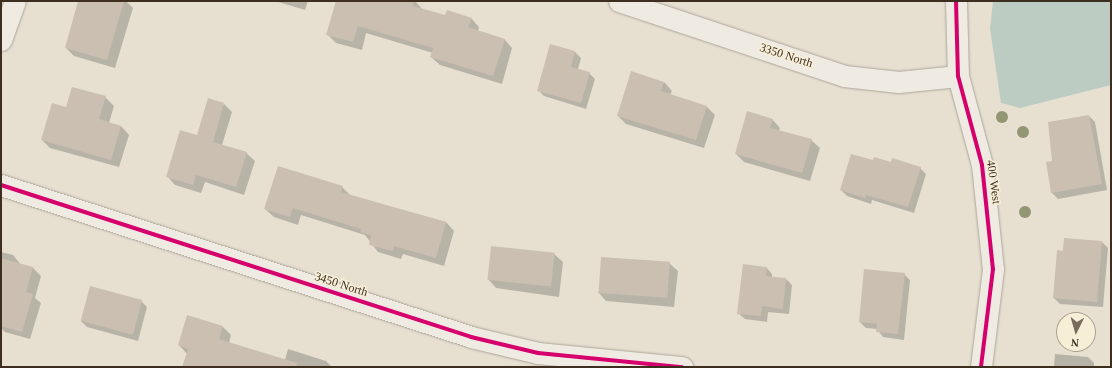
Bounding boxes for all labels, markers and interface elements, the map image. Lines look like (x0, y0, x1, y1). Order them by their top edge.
street label: 3350 North (758, 41, 814, 71)
street label: 400 West (983, 159, 1003, 205)
street label: 3450 North (313, 270, 369, 300)
north arrow (1056, 312, 1096, 352)
text: N (1071, 337, 1080, 349)

